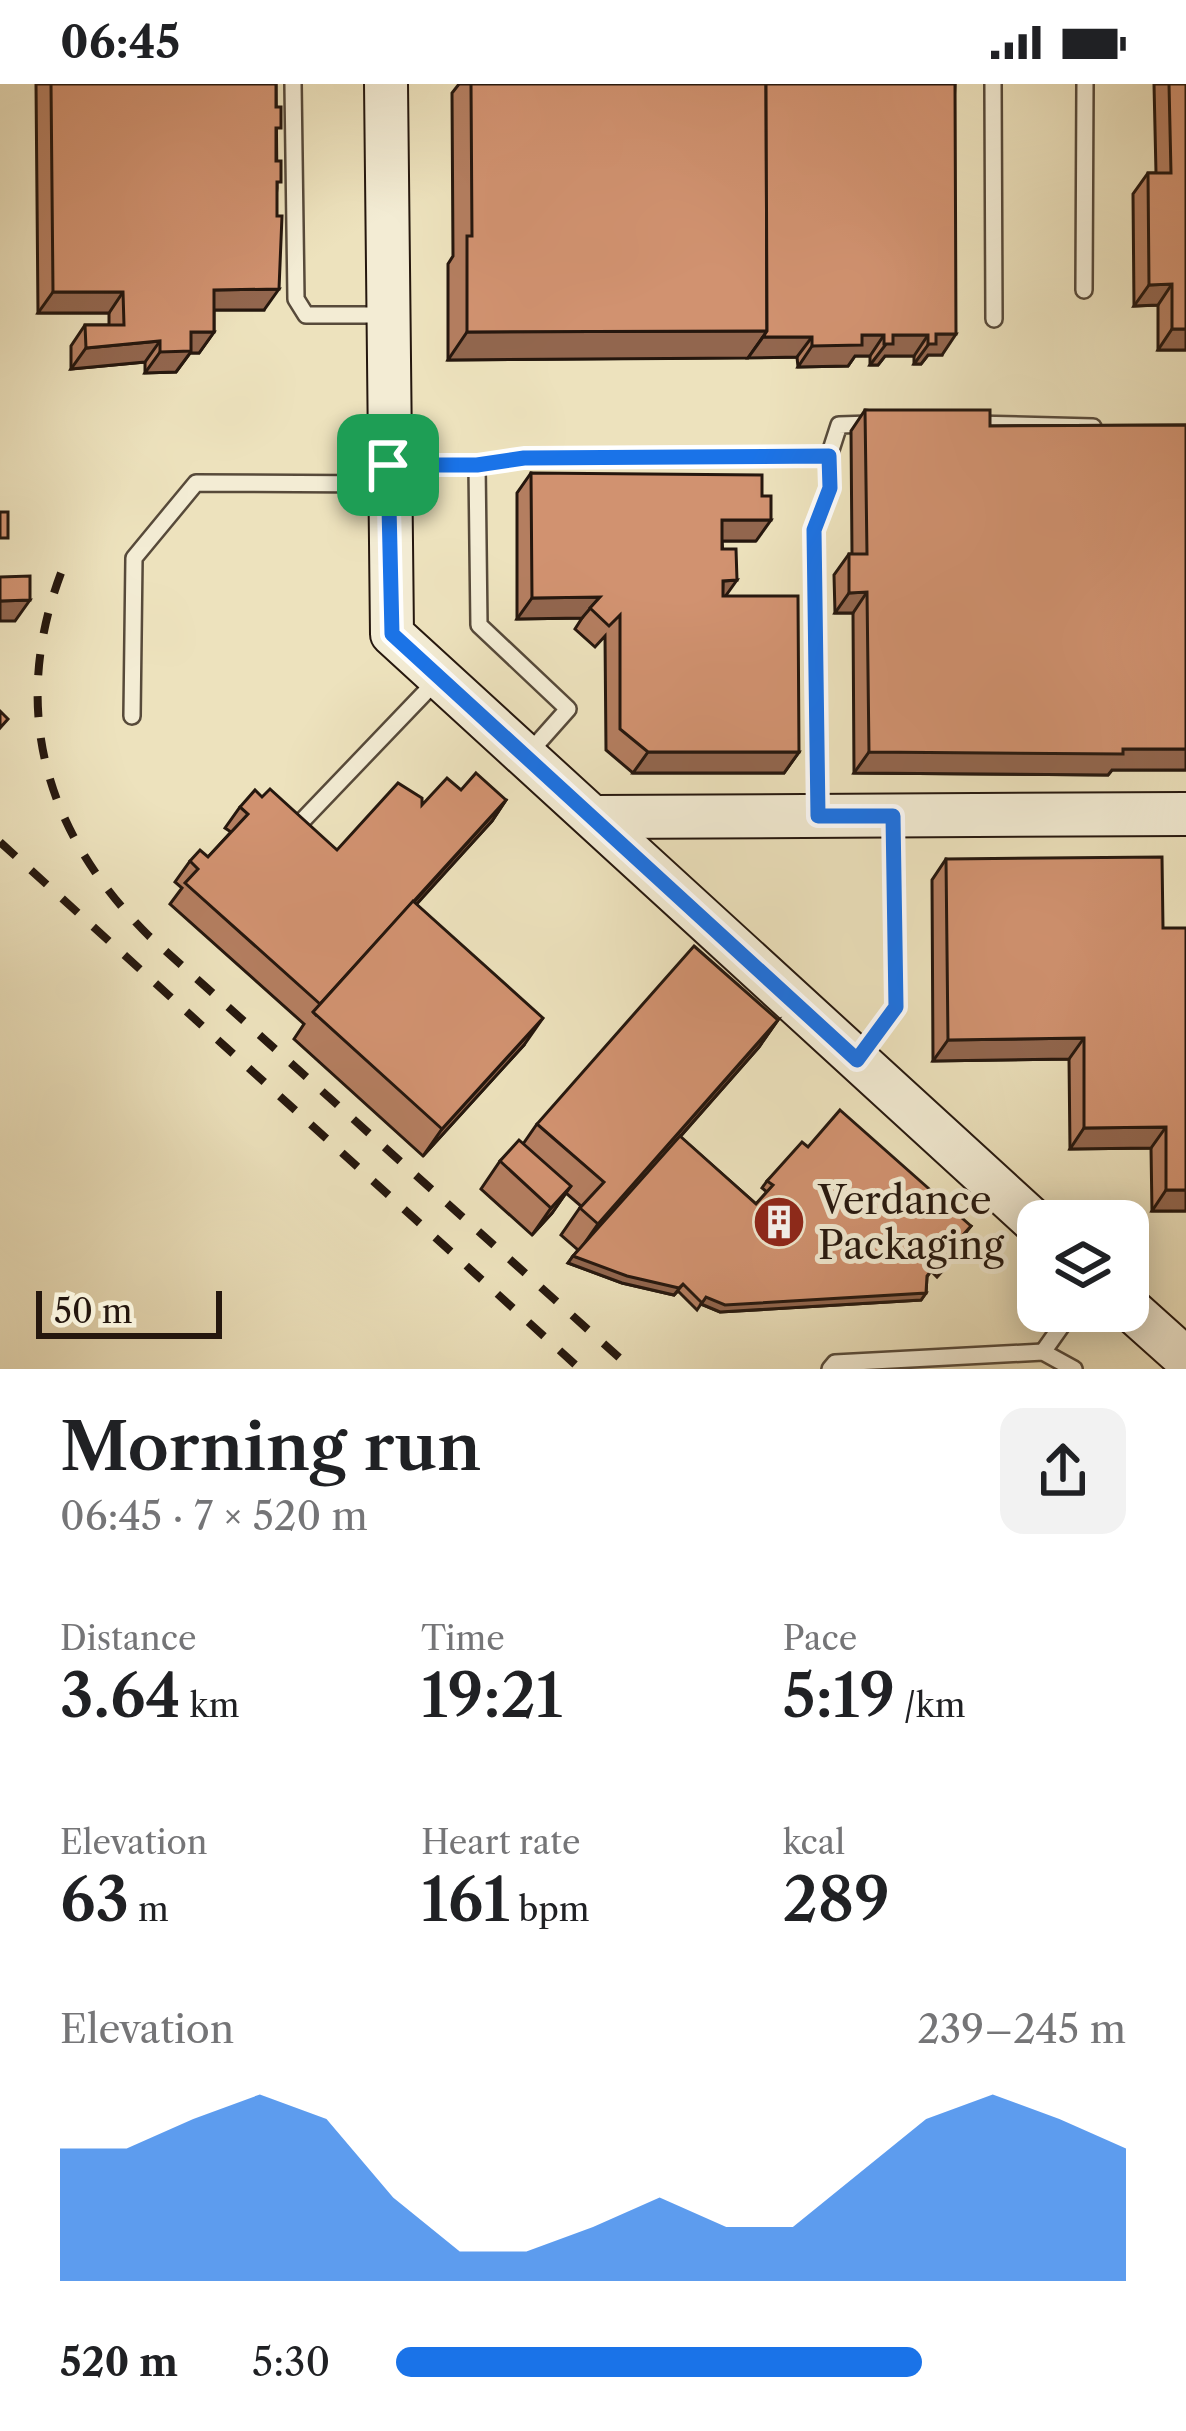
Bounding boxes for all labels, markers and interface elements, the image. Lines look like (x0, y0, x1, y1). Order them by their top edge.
text: 06:45 (60, 14, 180, 70)
pin (337, 414, 439, 516)
icon: arrive (355, 432, 421, 498)
place label: Verdance Packaging (817, 1176, 1004, 1269)
building icon: Verdance Packaging (751, 1194, 807, 1250)
map controls (1017, 1200, 1149, 1332)
button: layers (1017, 1200, 1149, 1332)
scale bar (36, 1285, 222, 1338)
text: 50 m (54, 1291, 132, 1332)
text: Morning run (60, 1406, 481, 1487)
button: share (1000, 1408, 1126, 1534)
text: 06:45 · 7 × 520 m (60, 1492, 368, 1540)
text: Distance (60, 1618, 197, 1659)
text: Time (421, 1618, 505, 1659)
text: Pace (783, 1618, 857, 1659)
text: 3.64 (60, 1659, 181, 1733)
text: 19:21 (421, 1659, 562, 1733)
text: 5:19 (783, 1659, 895, 1733)
text: km (181, 1685, 239, 1726)
text: /km (895, 1685, 966, 1726)
text: Elevation (60, 1822, 207, 1863)
text: Heart rate (421, 1822, 580, 1863)
text: kcal (783, 1822, 845, 1863)
text: 63 (60, 1863, 129, 1937)
text: 161 (421, 1863, 510, 1937)
text: 289 (783, 1863, 890, 1937)
text: m (129, 1889, 169, 1930)
text: bpm (510, 1889, 590, 1930)
text: Elevation (60, 2005, 234, 2053)
text: 239–245 m (917, 2005, 1126, 2053)
text: 520 m (60, 2338, 178, 2386)
text: 5:30 (252, 2338, 330, 2386)

